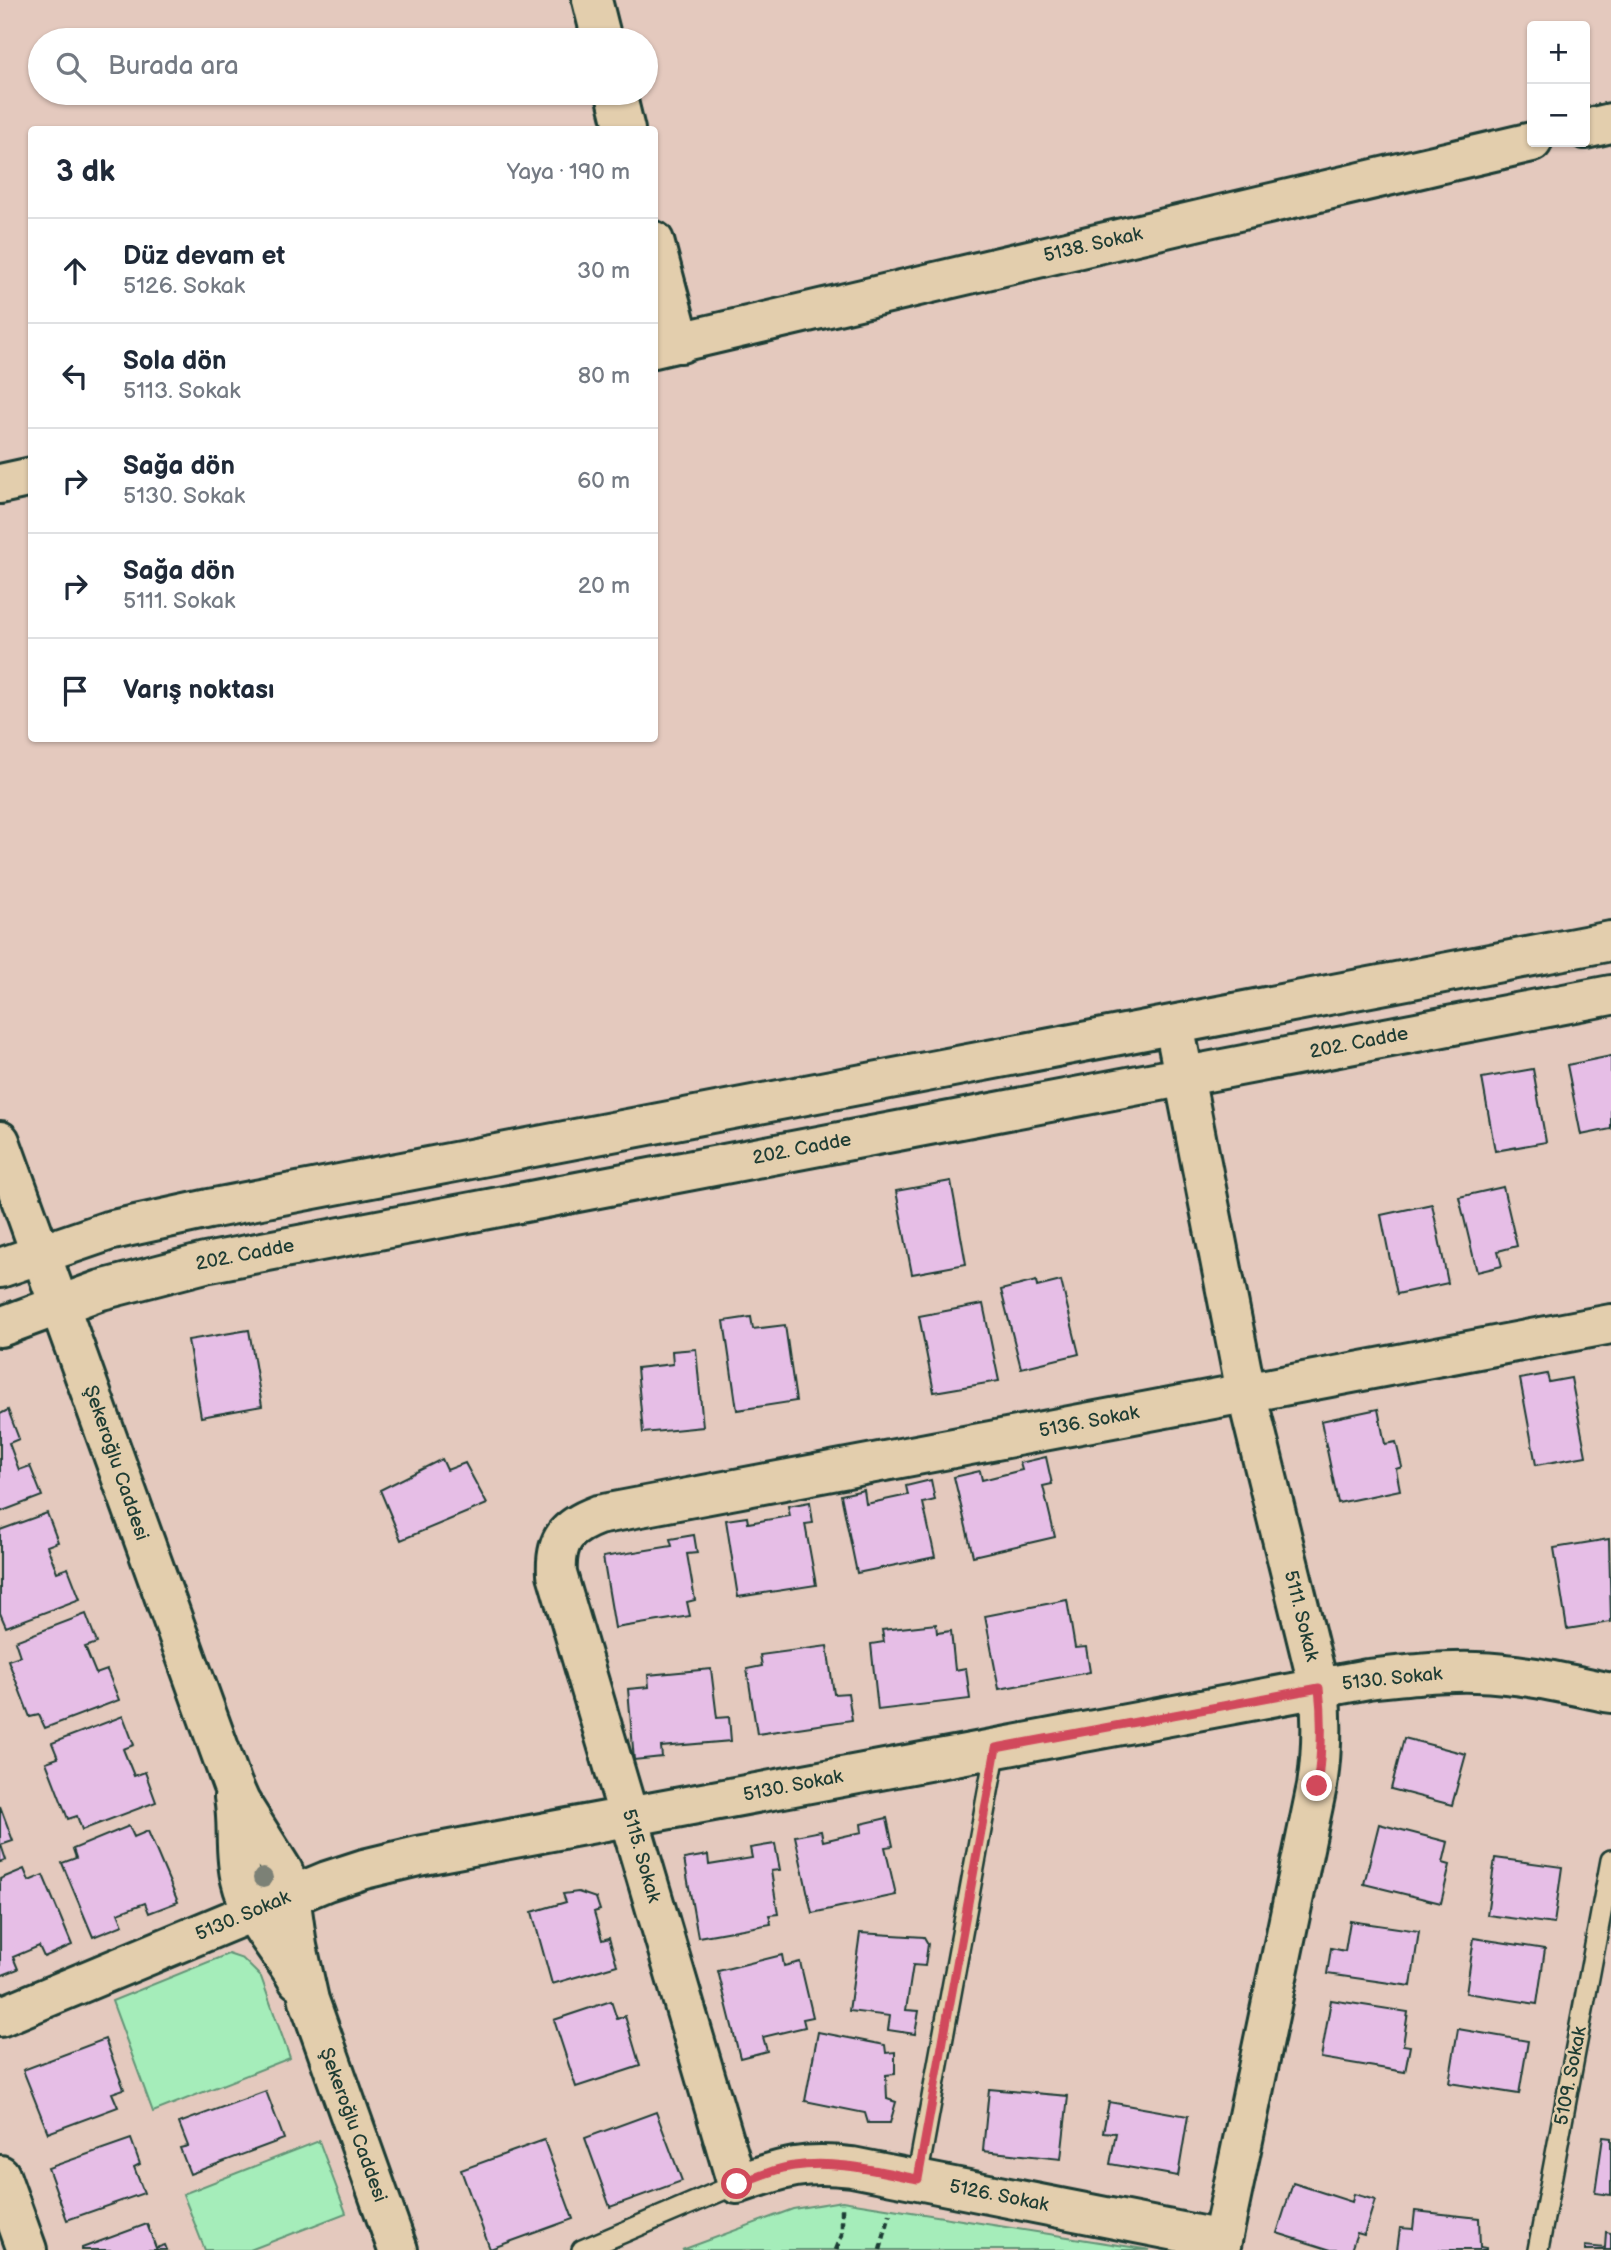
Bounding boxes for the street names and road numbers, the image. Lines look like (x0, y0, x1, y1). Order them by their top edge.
street label: 5138. Sokak (1041, 222, 1145, 268)
street label: 202. Cadde (1308, 1022, 1410, 1064)
street label: 202. Cadde (751, 1128, 853, 1170)
street label: 202. Cadde (194, 1234, 296, 1276)
street label: Şekeroğlu Caddesi (79, 1382, 153, 1544)
street label: 5136. Sokak (1037, 1401, 1142, 1443)
street label: 5111. Sokak (1279, 1568, 1324, 1664)
street label: 5130. Sokak (1341, 1662, 1444, 1696)
street label: 5130. Sokak (741, 1765, 845, 1807)
street label: 5115. Sokak (617, 1807, 666, 1906)
street label: 5130. Sokak (192, 1885, 295, 1946)
street label: 5109. Sokak (1550, 2024, 1592, 2127)
street label: Şekeroğlu Caddesi (314, 2045, 392, 2205)
street label: 5126. Sokak (947, 2175, 1051, 2217)

